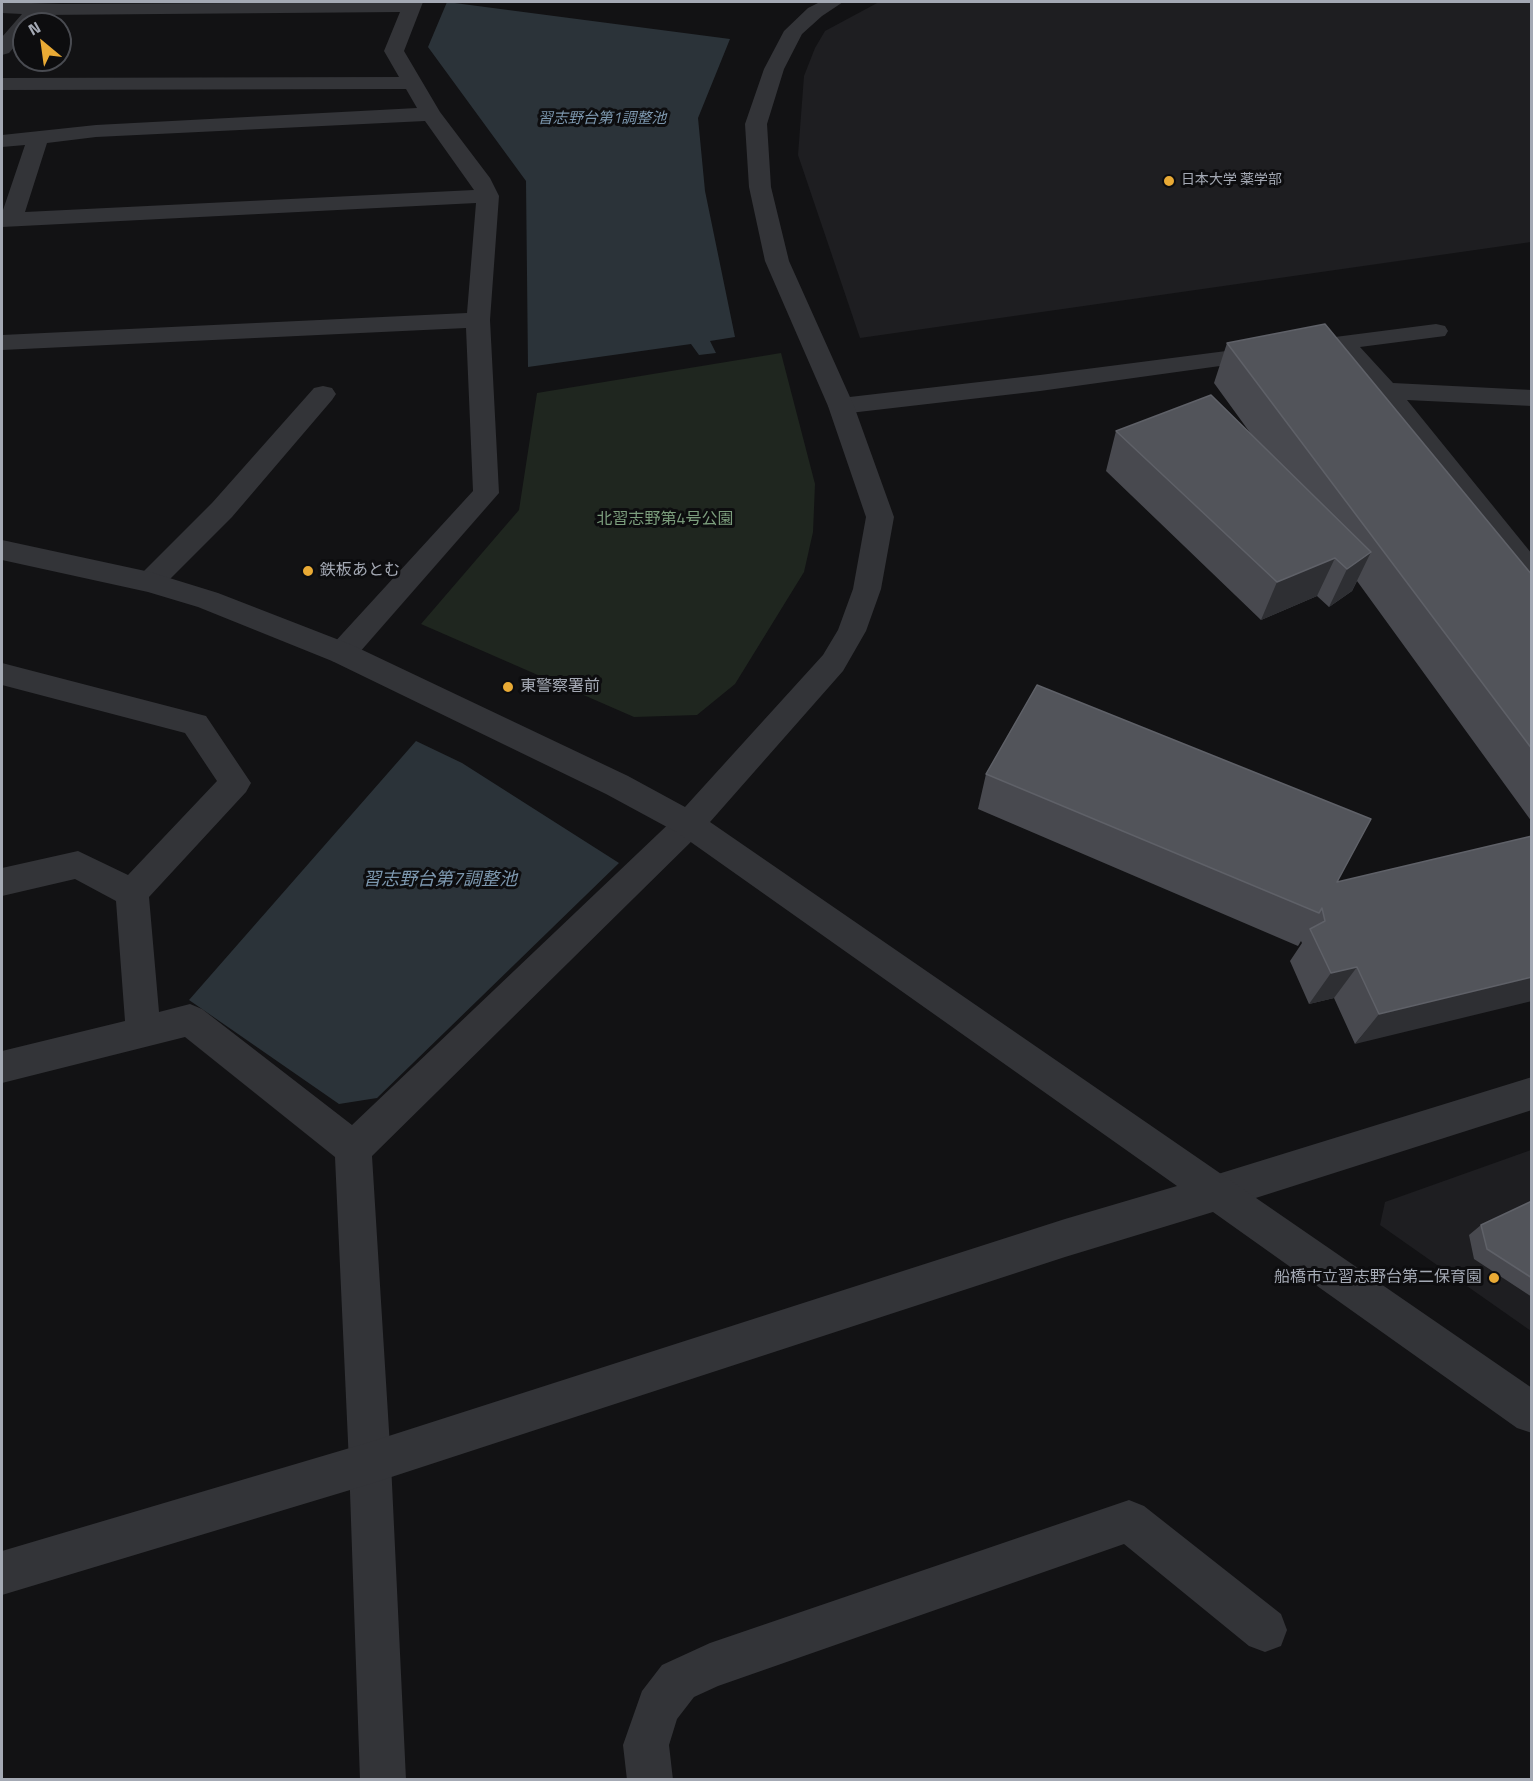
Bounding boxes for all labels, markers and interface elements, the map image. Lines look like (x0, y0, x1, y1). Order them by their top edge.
north arrow (12, 12, 72, 72)
text: N (24, 15, 45, 41)
water label: 習志野台第1調整池 (538, 110, 666, 128)
place label: 日本大学 薬学部 (1181, 173, 1282, 189)
marker: 日本大学 薬学部 (1162, 174, 1176, 188)
park label: 北習志野第4号公園 (597, 510, 733, 530)
place label: 鉄板あとむ (320, 561, 400, 581)
marker: 鉄板あとむ (301, 564, 315, 578)
place label: 東警察署前 (520, 677, 600, 697)
marker: 東警察署前 (501, 680, 515, 694)
water label: 習志野台第7調整池 (363, 870, 517, 892)
place label: 船橋市立習志野台第二保育園 (1274, 1268, 1482, 1288)
marker: 船橋市立習志野台第二保育園 (1487, 1271, 1501, 1285)

